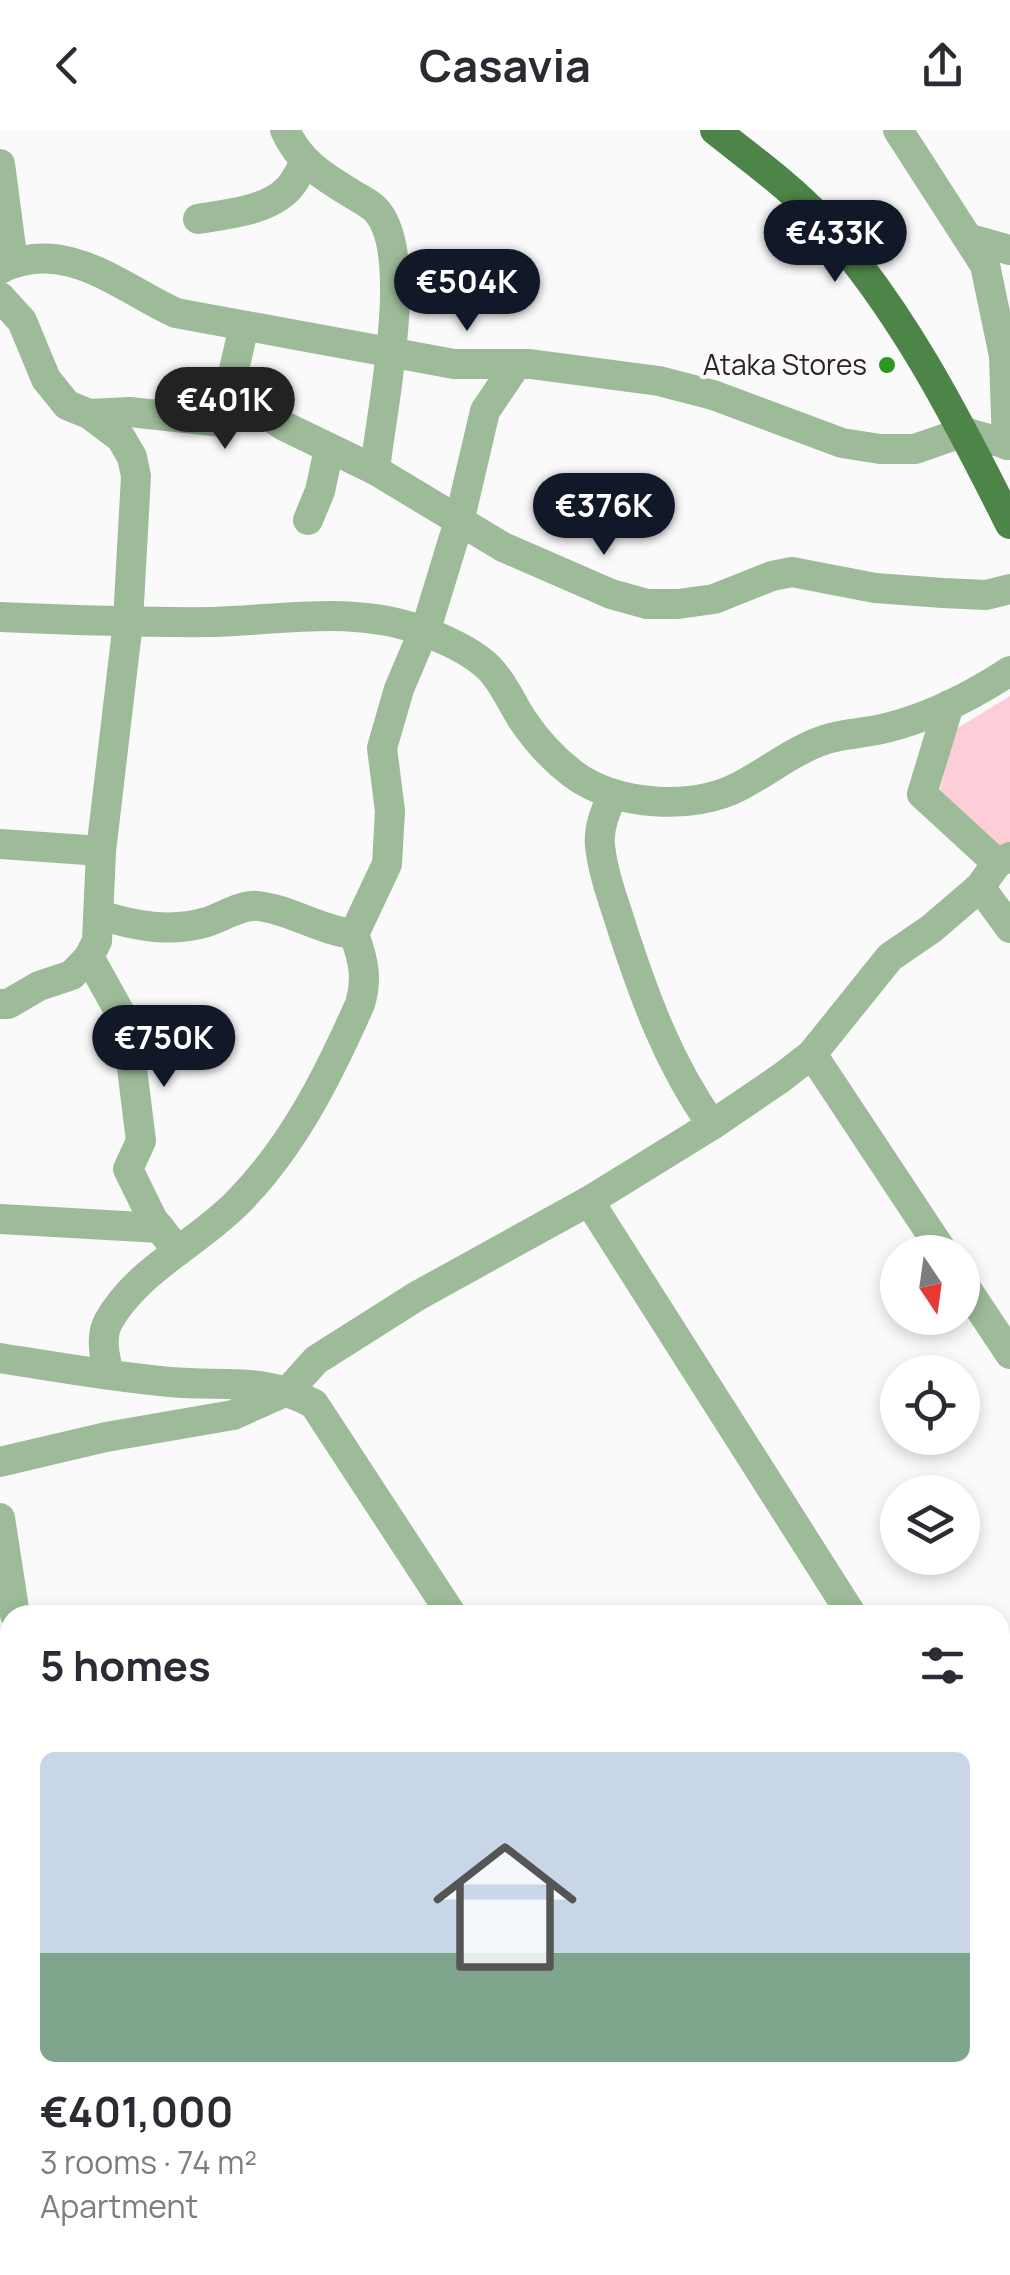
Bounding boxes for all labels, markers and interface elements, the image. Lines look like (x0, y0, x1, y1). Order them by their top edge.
text: Casavia (419, 34, 591, 96)
icon: back (40, 38, 95, 93)
icon: share (915, 38, 970, 93)
pin: €433K (765, 200, 905, 285)
text: €433K (786, 210, 884, 254)
pin: €504K (397, 249, 537, 334)
text: €504K (416, 259, 518, 303)
place label: Ataka Stores (703, 345, 867, 383)
marker: Ataka Stores (876, 354, 898, 376)
pin: €401K (155, 367, 295, 452)
text: €401K (177, 377, 273, 421)
pin: €376K (534, 473, 674, 558)
text: €376K (555, 483, 653, 527)
pin: €750K (94, 1005, 234, 1090)
text: €750K (114, 1015, 214, 1059)
north arrow (880, 1235, 980, 1335)
map controls (880, 1235, 980, 1575)
button: locate (880, 1355, 980, 1455)
button: layers (880, 1475, 980, 1575)
text: 5 homes (40, 1636, 211, 1694)
icon: filters (915, 1638, 970, 1693)
icon: home (415, 1817, 595, 1997)
text: €401,000 (40, 2082, 233, 2140)
text: 3 rooms · 74 m² (40, 2140, 257, 2184)
text: Apartment (40, 2184, 198, 2228)

